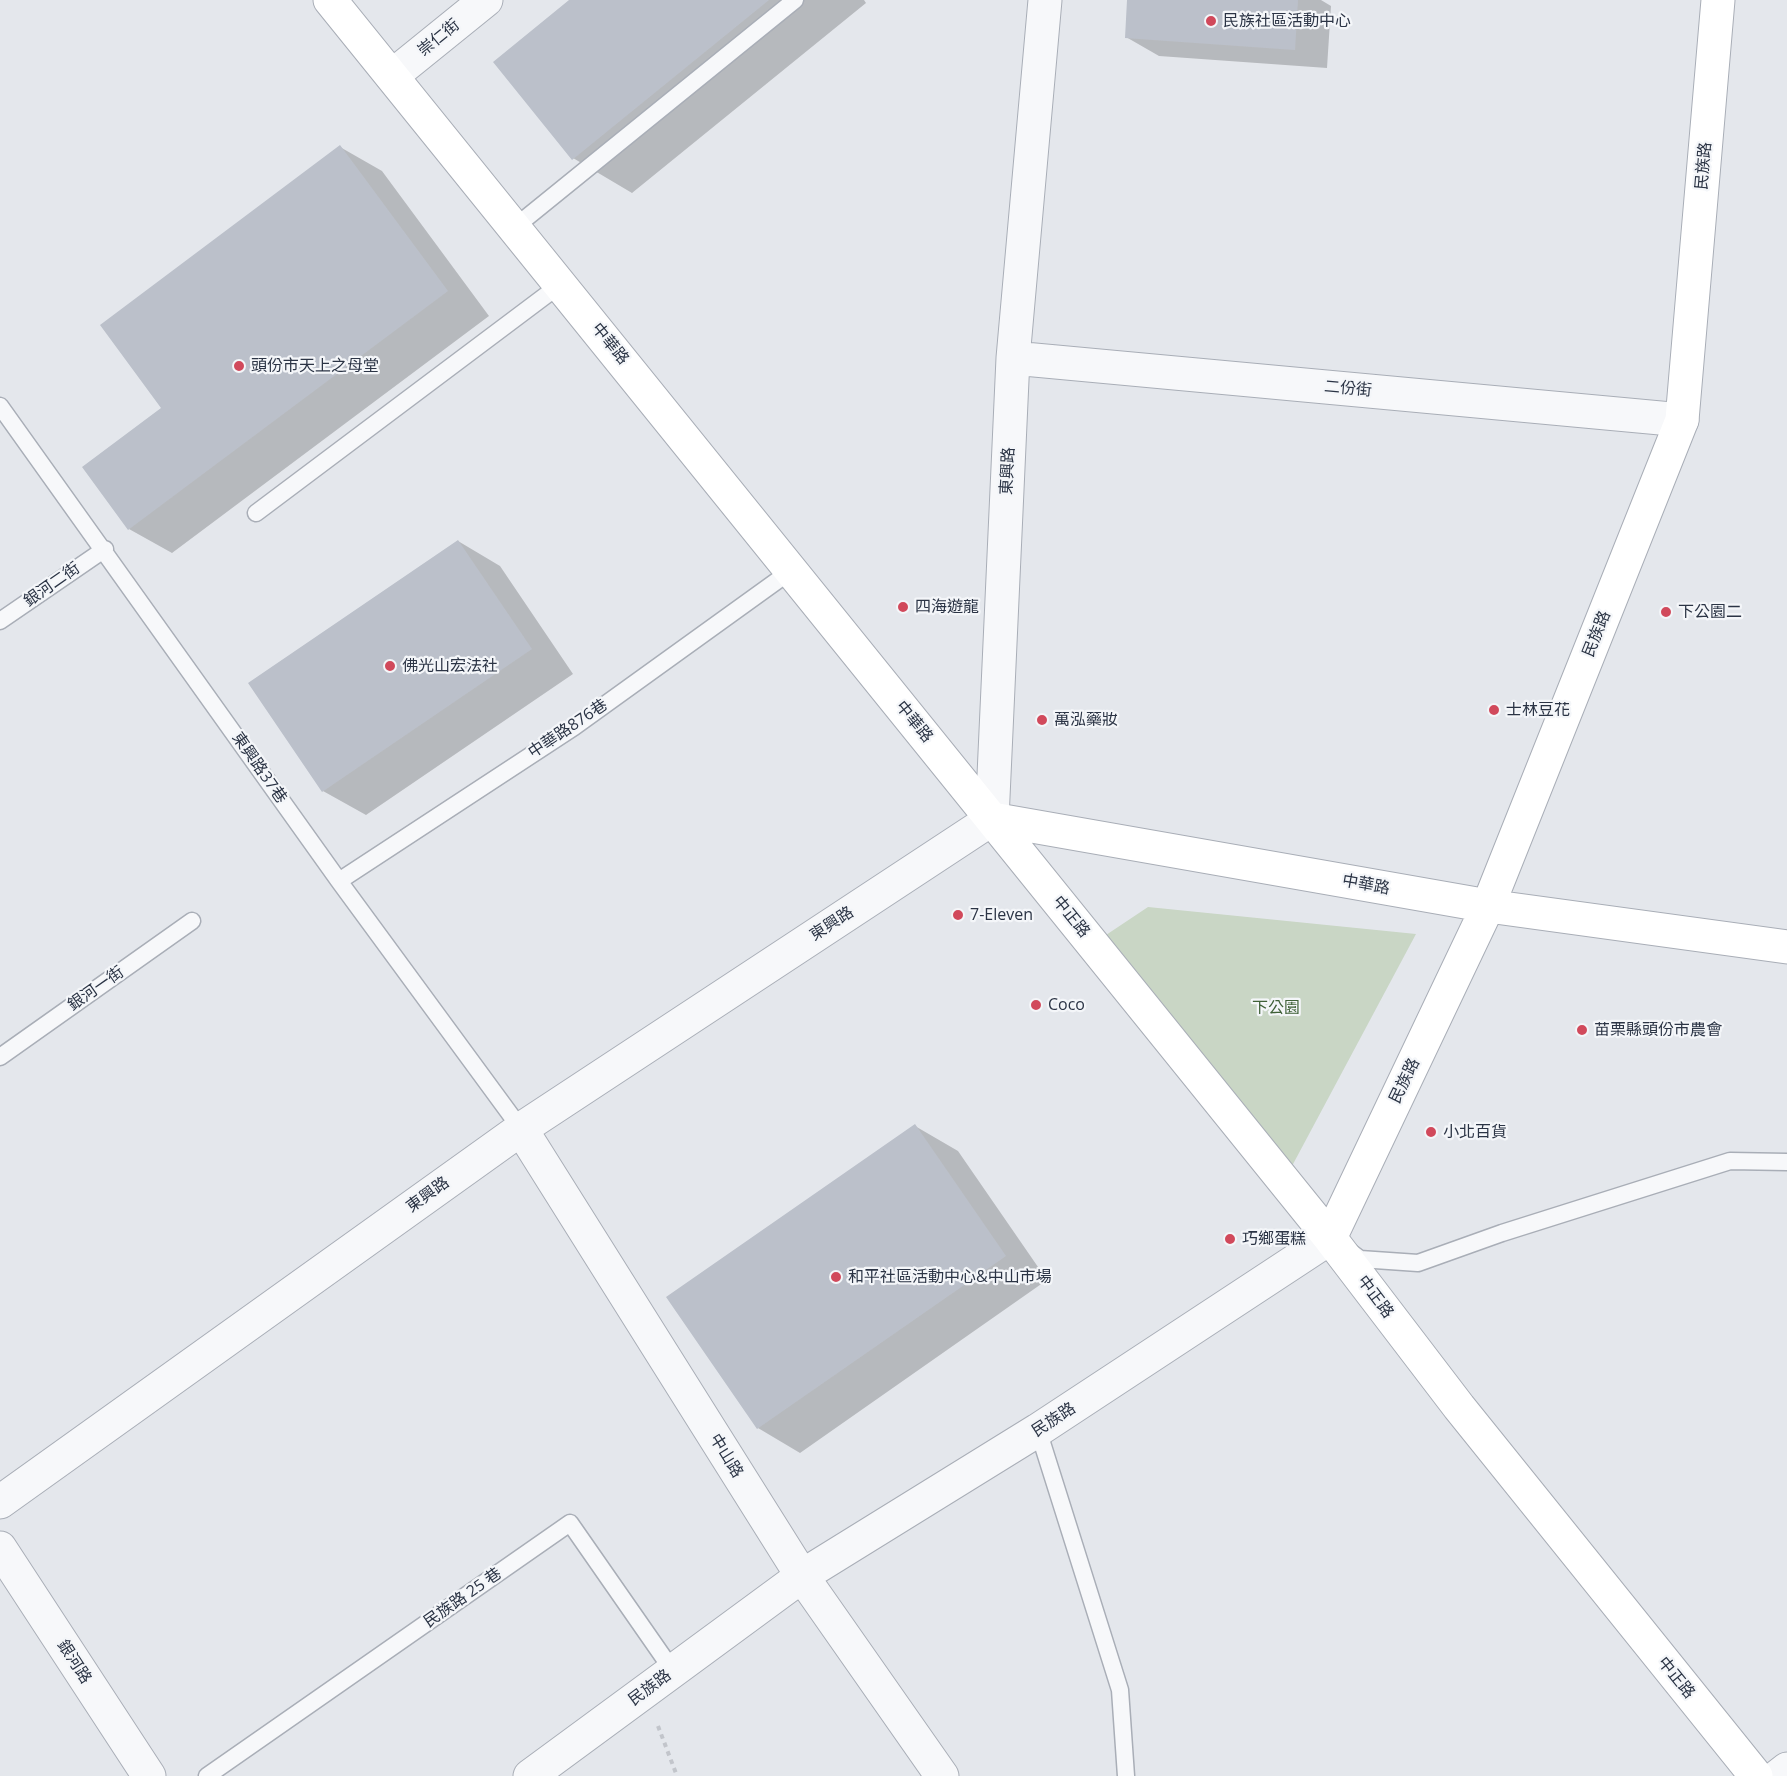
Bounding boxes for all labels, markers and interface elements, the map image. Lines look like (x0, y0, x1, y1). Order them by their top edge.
place label: 民族社區活動中心 (1223, 11, 1351, 31)
marker: 民族社區活動中心 (1204, 14, 1218, 28)
street label: 崇仁街 (414, 15, 464, 61)
street label: 民族路 (1692, 141, 1716, 191)
street label: 中華路 (587, 319, 633, 369)
place label: 頭份市天上之母堂 (251, 356, 379, 376)
marker: 頭份市天上之母堂 (232, 359, 246, 373)
street label: 二份街 (1323, 377, 1373, 401)
street label: 東興路 (997, 447, 1019, 495)
street label: 銀河二街 (20, 559, 84, 611)
place label: 四海遊龍 (915, 597, 979, 617)
marker: 四海遊龍 (896, 600, 910, 614)
place label: 下公園二 (1678, 602, 1742, 622)
marker: 下公園二 (1659, 605, 1673, 619)
street label: 民族路 (1579, 608, 1615, 660)
place label: 佛光山宏法社 (402, 656, 498, 676)
marker: 佛光山宏法社 (383, 659, 397, 673)
street label: 中華路876巷 (525, 695, 611, 763)
street label: 中華路 (891, 697, 937, 747)
place label: 士林豆花 (1506, 700, 1570, 720)
marker: 士林豆花 (1487, 703, 1501, 717)
place label: 萬泓藥妝 (1054, 710, 1118, 730)
marker: 萬泓藥妝 (1035, 713, 1049, 727)
street label: 東興路37巷 (228, 729, 290, 807)
street label: 中華路 (1341, 871, 1391, 899)
street label: 中正路 (1048, 892, 1094, 942)
street label: 東興路 (807, 903, 857, 945)
place label: 7-Eleven (970, 905, 1033, 925)
marker: 7-Eleven (951, 908, 965, 922)
street label: 銀河一街 (64, 963, 128, 1015)
place label: Coco (1048, 995, 1085, 1015)
marker: Coco (1029, 998, 1043, 1012)
park label: 下公園 (1252, 998, 1300, 1018)
place label: 苗栗縣頭份市農會 (1594, 1020, 1722, 1040)
marker: 苗栗縣頭份市農會 (1575, 1023, 1589, 1037)
street label: 民族路 (1386, 1055, 1424, 1107)
place label: 小北百貨 (1443, 1122, 1507, 1142)
marker: 小北百貨 (1424, 1125, 1438, 1139)
street label: 東興路 (403, 1173, 453, 1217)
place label: 巧鄉蛋糕 (1242, 1229, 1306, 1249)
marker: 巧鄉蛋糕 (1223, 1232, 1237, 1246)
place label: 和平社區活動中心&中山市場 (848, 1267, 1052, 1287)
marker: 和平社區活動中心&中山市場 (829, 1270, 843, 1284)
street label: 中正路 (1353, 1272, 1397, 1322)
street label: 民族路 (1029, 1399, 1079, 1441)
street label: 中山路 (705, 1431, 747, 1481)
street label: 民族路 25 巷 (420, 1564, 506, 1632)
street label: 銀河路 (53, 1637, 95, 1687)
street label: 中正路 (1653, 1653, 1699, 1703)
street label: 民族路 (625, 1666, 675, 1710)

